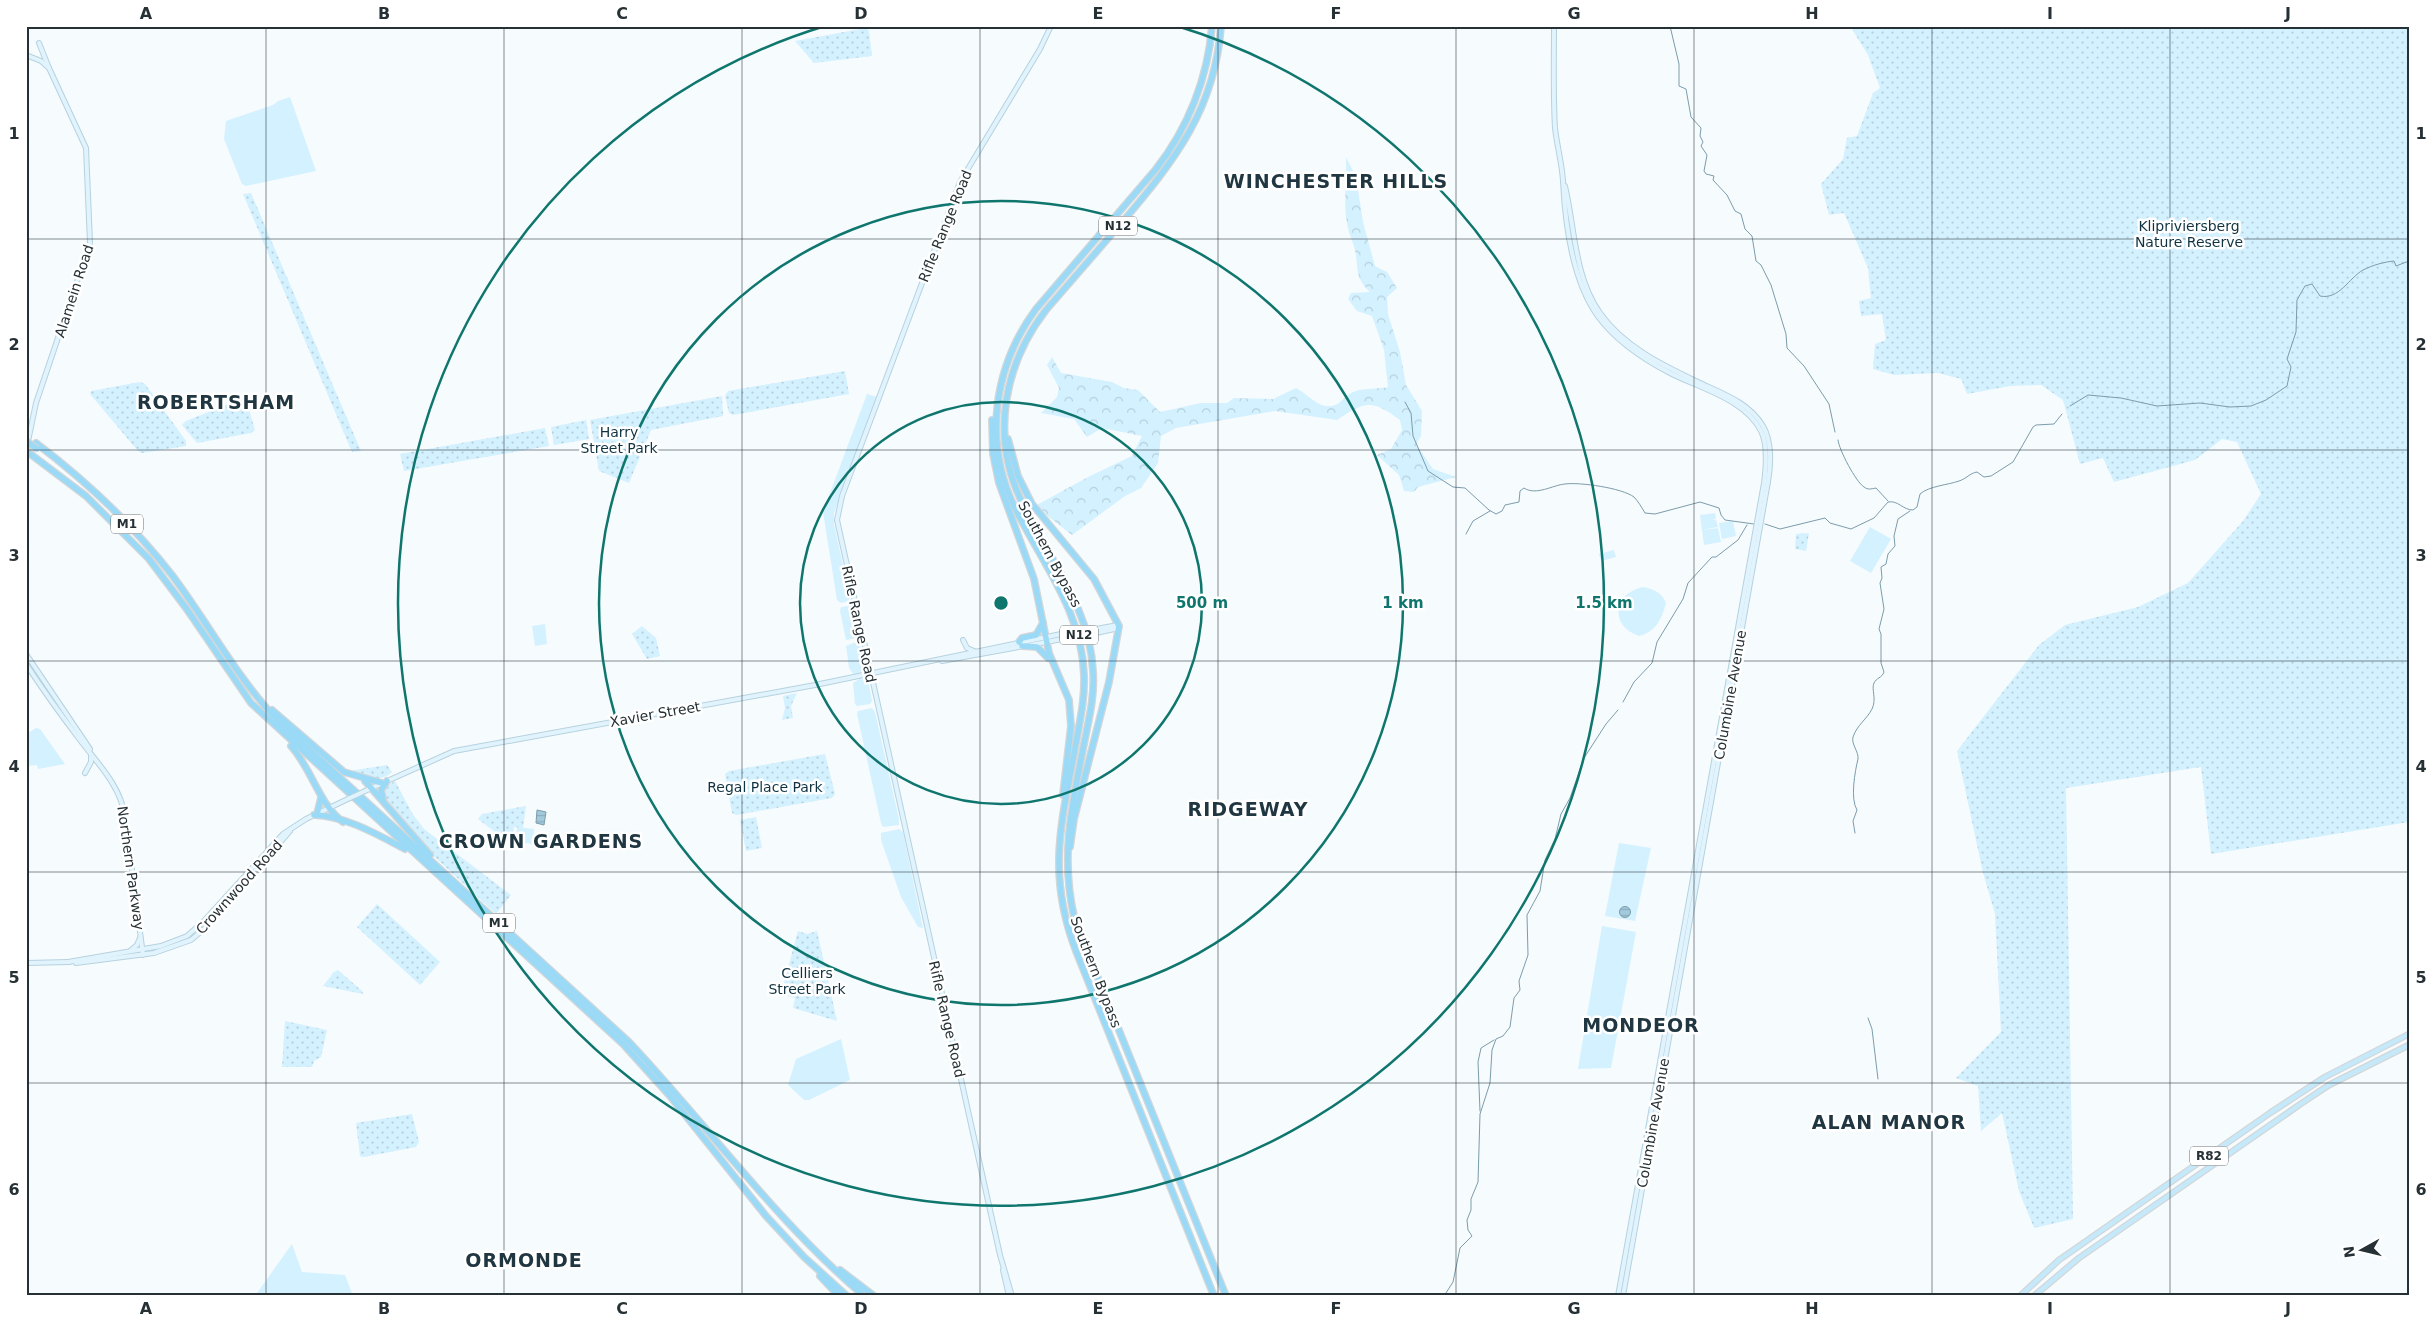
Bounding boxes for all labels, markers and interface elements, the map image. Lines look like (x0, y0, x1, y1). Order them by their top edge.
text: A (140, 4, 153, 23)
text: B (378, 4, 390, 23)
text: C (616, 4, 628, 23)
text: D (854, 4, 868, 23)
text: E (1093, 4, 1103, 23)
text: F (1331, 4, 1341, 23)
text: G (1567, 4, 1581, 23)
text: H (1805, 4, 1819, 23)
text: I (2047, 4, 2053, 23)
text: J (2284, 4, 2291, 23)
text: 1 (8, 124, 20, 143)
text: 1 (2415, 124, 2427, 143)
street label: Rifle Range Road (915, 168, 975, 284)
district label: WINCHESTER HILLS (1224, 170, 1448, 192)
road number: N12 (1099, 217, 1137, 236)
park label: Klipriviersberg Nature Reserve (2135, 218, 2243, 250)
street label: Alamein Road (51, 243, 97, 339)
text: 2 (8, 335, 20, 354)
text: 2 (2415, 335, 2427, 354)
district label: ROBERTSHAM (137, 391, 295, 413)
park label: Harry Street Park (580, 424, 659, 456)
street label: Southern Bypass (1015, 498, 1085, 610)
road number: M1 (111, 514, 143, 534)
text: 3 (8, 546, 20, 565)
text: 3 (2415, 546, 2427, 565)
street label: Rifle Range Road (839, 564, 879, 684)
centre of rings (992, 594, 1010, 612)
text: 500 m (1176, 594, 1228, 612)
text: 1 km (1382, 594, 1424, 612)
text: 1.5 km (1575, 594, 1633, 612)
road number: N12 (1060, 626, 1098, 644)
street label: Columbine Avenue (1711, 629, 1749, 761)
street label: Xavier Street (608, 698, 702, 730)
text: 4 (8, 757, 20, 776)
text: 4 (2415, 757, 2427, 776)
park label: Regal Place Park (707, 779, 824, 795)
district label: RIDGEWAY (1188, 798, 1308, 820)
street label: Northern Parkway (114, 805, 148, 931)
district label: CROWN GARDENS (439, 830, 643, 852)
street label: Crownwood Road (193, 837, 285, 937)
road number: M1 (483, 914, 515, 932)
street label: Southern Bypass (1067, 914, 1125, 1030)
street label: Rifle Range Road (926, 959, 968, 1079)
park label: Celliers Street Park (768, 965, 847, 997)
text: 5 (8, 968, 20, 987)
text: 5 (2415, 968, 2427, 987)
district label: MONDEOR (1582, 1014, 1700, 1036)
street label: Columbine Avenue (1634, 1057, 1672, 1189)
district label: ALAN MANOR (1812, 1111, 1966, 1133)
road number: R82 (2190, 1146, 2228, 1166)
text: 6 (8, 1180, 20, 1199)
text: 6 (2415, 1180, 2427, 1199)
north arrow (2338, 1224, 2388, 1274)
text: N (2340, 1245, 2358, 1259)
district label: ORMONDE (465, 1249, 583, 1271)
text: A (140, 1299, 153, 1318)
text: B (378, 1299, 390, 1318)
text: C (616, 1299, 628, 1318)
text: D (854, 1299, 868, 1318)
text: E (1093, 1299, 1103, 1318)
text: F (1331, 1299, 1341, 1318)
text: G (1567, 1299, 1581, 1318)
text: H (1805, 1299, 1819, 1318)
text: I (2047, 1299, 2053, 1318)
text: J (2284, 1299, 2291, 1318)

